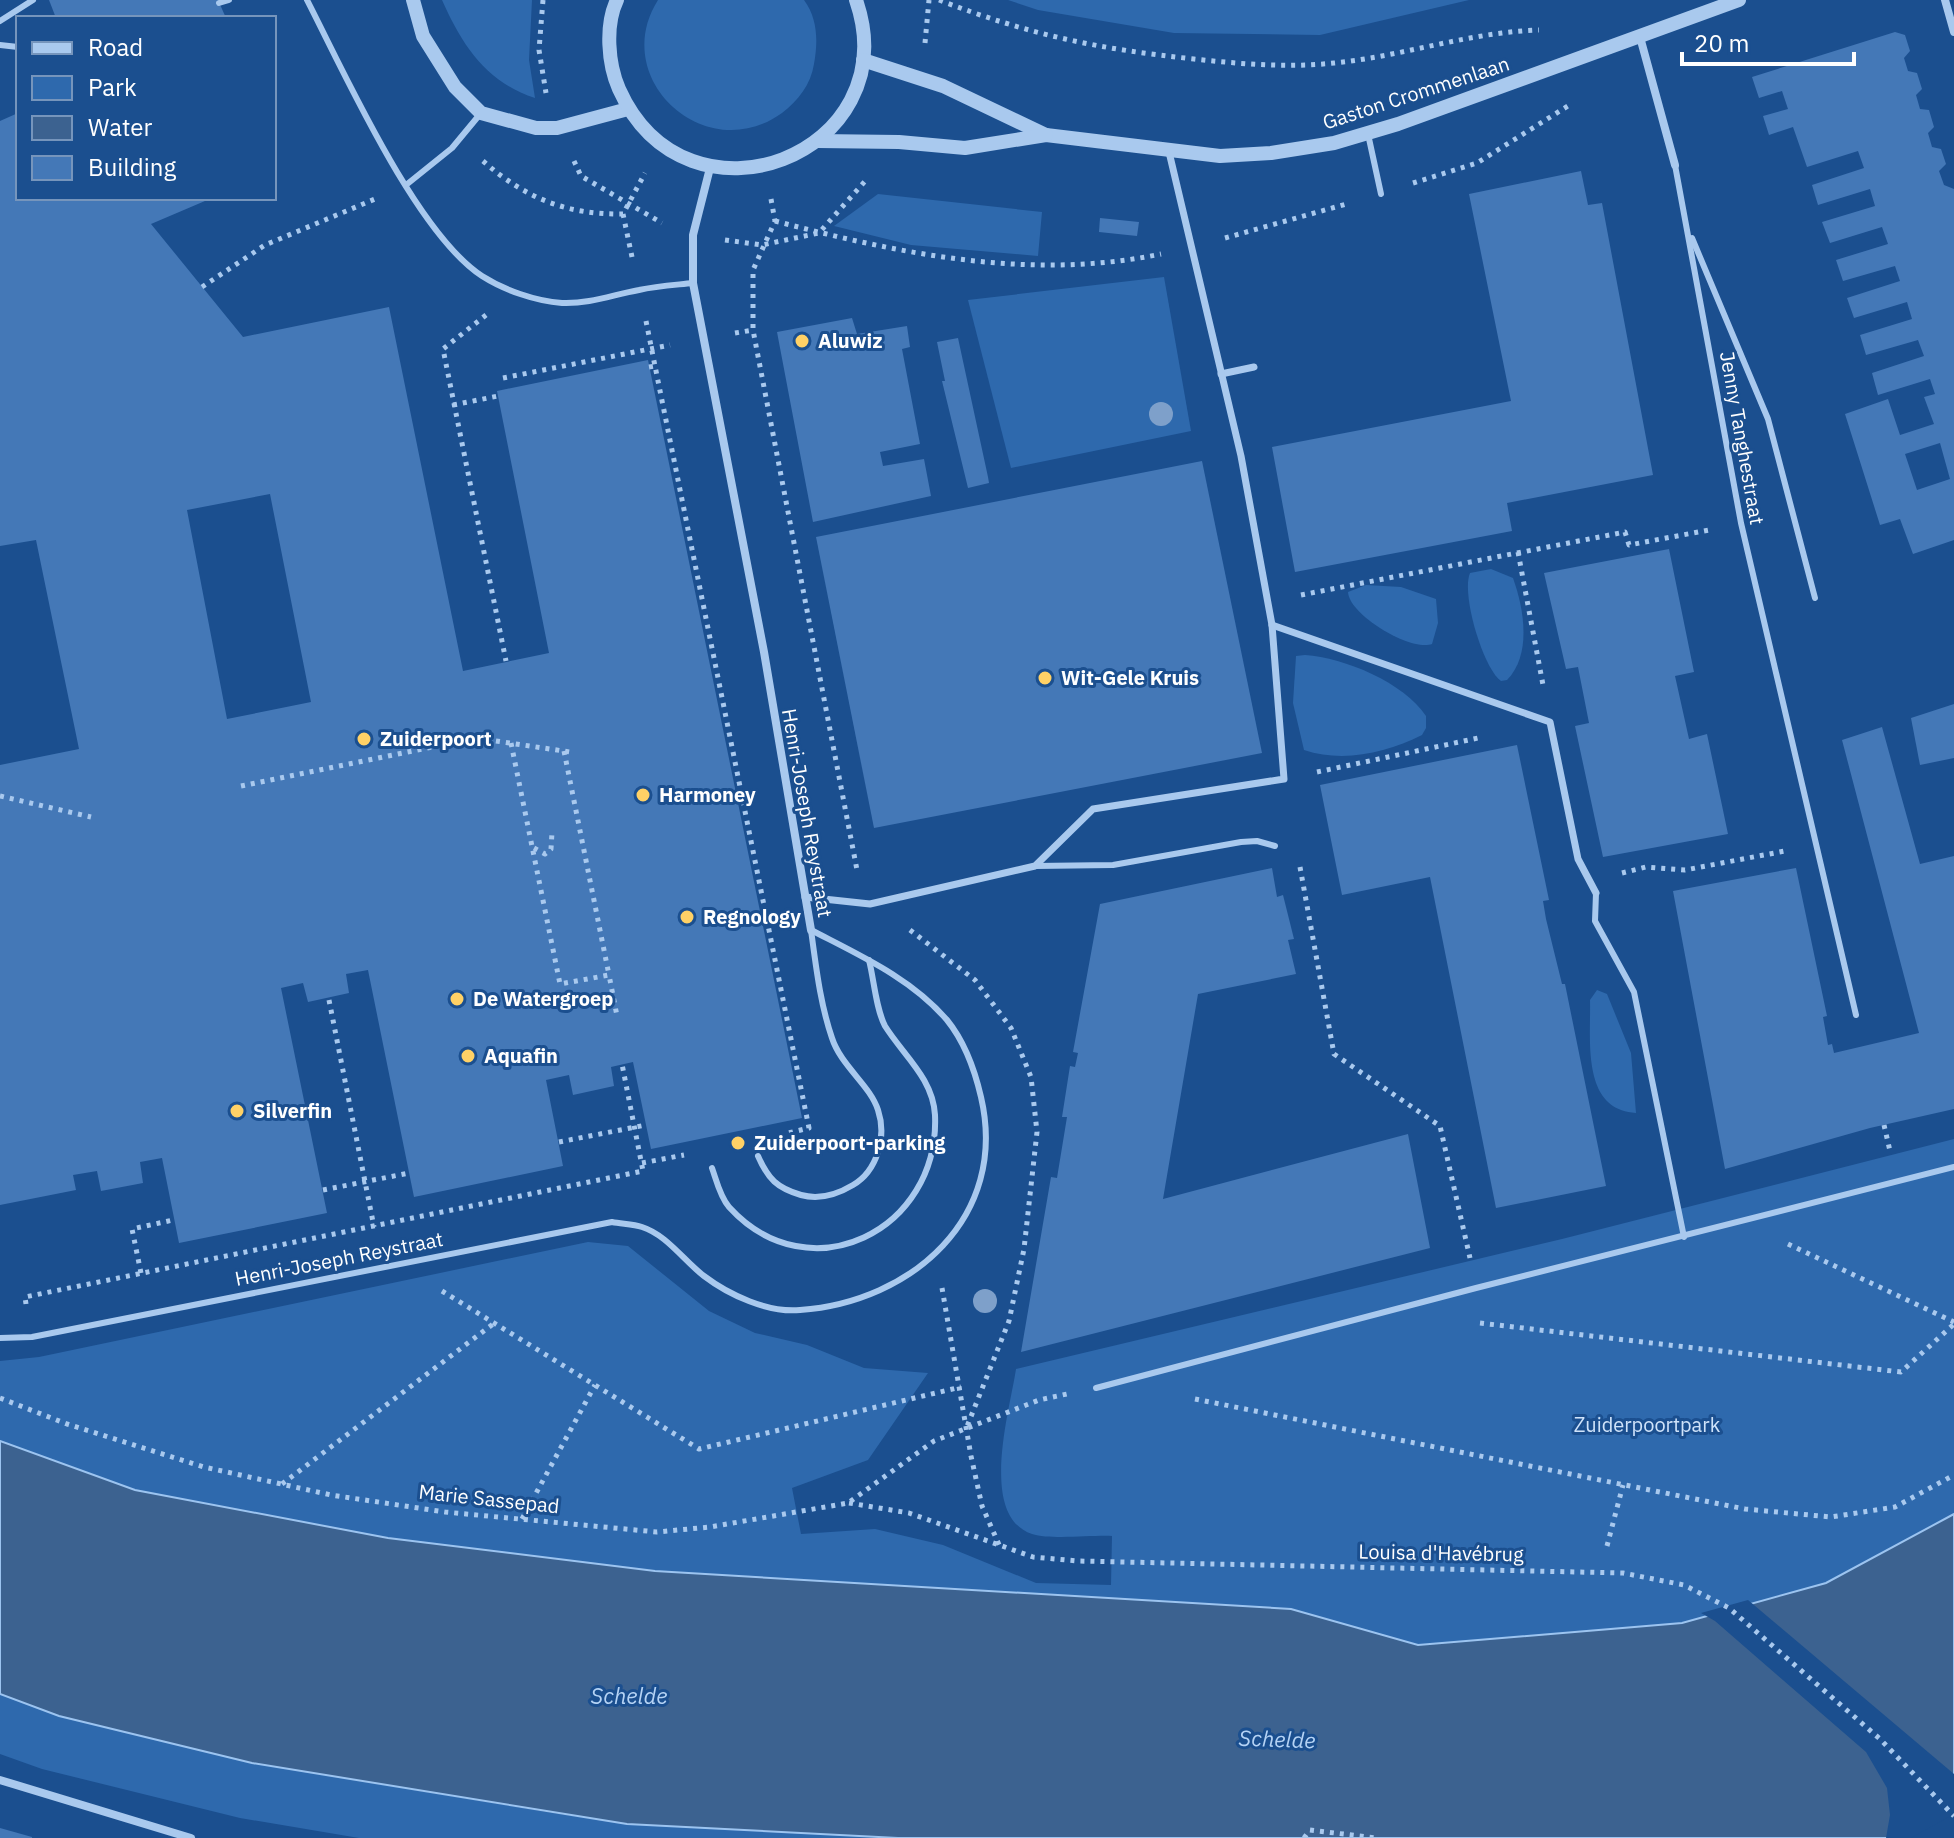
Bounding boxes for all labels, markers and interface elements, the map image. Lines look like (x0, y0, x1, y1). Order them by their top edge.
legend (16, 16, 276, 200)
scale bar (1682, 16, 1854, 66)
text: 20 m (1694, 27, 1749, 59)
text: Road (88, 31, 143, 63)
street label: Gaston Crommenlaan (1319, 50, 1513, 135)
text: Park (88, 71, 137, 103)
text: Water (88, 111, 152, 143)
text: Building (88, 151, 176, 183)
place label: Aluwiz (818, 327, 883, 354)
marker: Aluwiz (793, 332, 811, 350)
street label: Jenny Tanghestraat (1714, 349, 1771, 527)
place label: Wit-Gele Kruis (1061, 664, 1199, 691)
marker: Wit-Gele Kruis (1036, 669, 1054, 687)
street label: Henri-Joseph Reystraat (776, 706, 839, 919)
place label: Zuiderpoort (380, 725, 492, 752)
marker: Zuiderpoort (355, 730, 373, 748)
place label: Harmoney (659, 781, 756, 808)
marker: Harmoney (634, 786, 652, 804)
place label: Regnology (703, 903, 801, 930)
marker: Regnology (678, 908, 696, 926)
place label: De Watergroep (473, 985, 613, 1012)
marker: De Watergroep (448, 990, 466, 1008)
place label: Aquafin (484, 1042, 558, 1069)
marker: Aquafin (459, 1047, 477, 1065)
place label: Silverfin (253, 1097, 332, 1124)
marker: Silverfin (228, 1102, 246, 1120)
place label: Zuiderpoort-parking (754, 1129, 946, 1156)
marker: Zuiderpoort-parking (729, 1134, 747, 1152)
street label: Henri-Joseph Reystraat (232, 1225, 445, 1292)
park label: Zuiderpoortpark (1574, 1411, 1721, 1438)
street label: Marie Sassepad (417, 1478, 561, 1519)
street label: Louisa d'Havébrug (1358, 1538, 1524, 1567)
water label: Schelde (591, 1681, 667, 1710)
water label: Schelde (1238, 1723, 1316, 1754)

